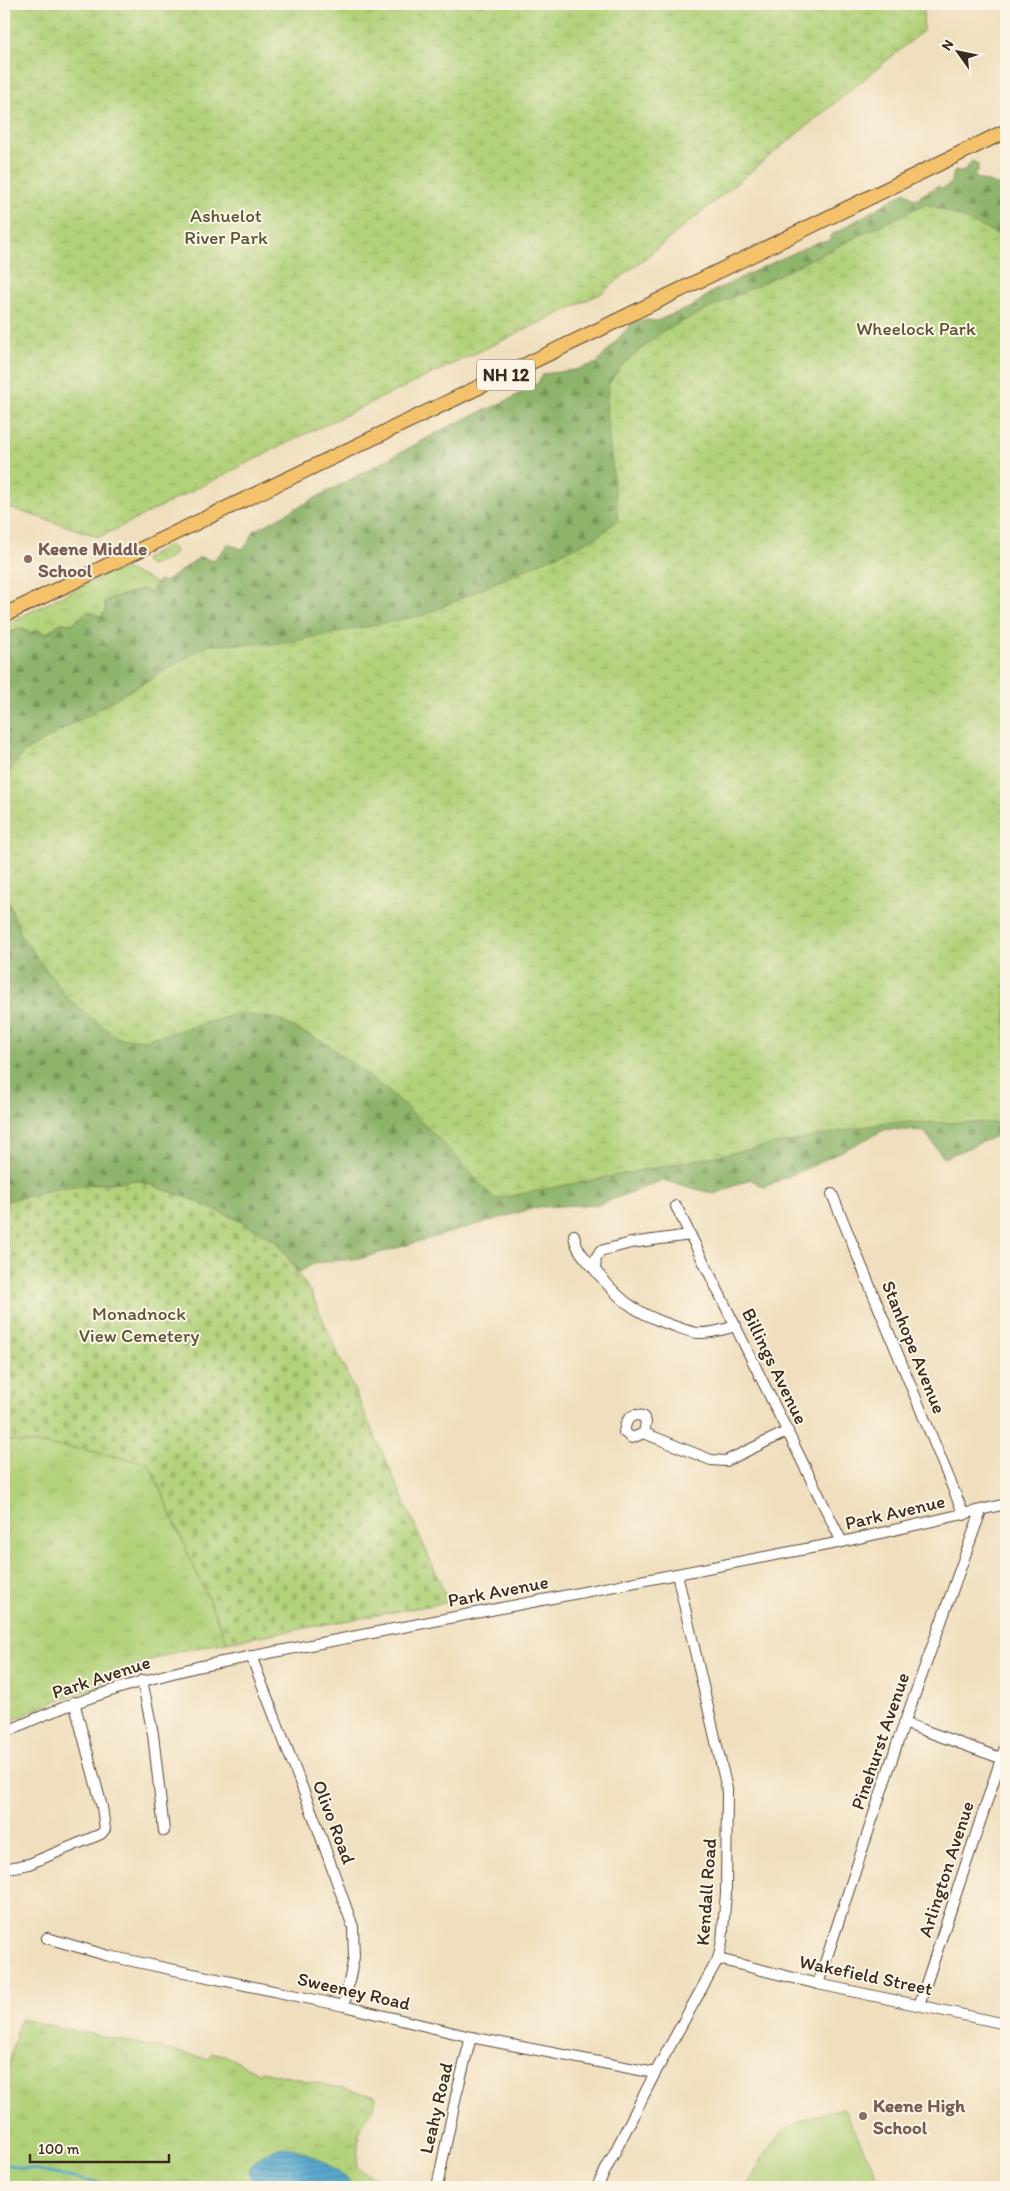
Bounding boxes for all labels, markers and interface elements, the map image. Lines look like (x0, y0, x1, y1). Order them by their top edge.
north arrow (932, 28, 982, 78)
text: N (938, 37, 957, 54)
park label: Ashuelot River Park (184, 204, 268, 249)
park label: Wheelock Park (856, 317, 976, 340)
road number: NH 12 (477, 360, 535, 390)
place label: Keene Middle School (38, 537, 147, 582)
marker: Keene Middle School (22, 553, 34, 565)
street label: Stanhope Avenue (877, 1277, 951, 1417)
park label: Monadnock View Cemetery (79, 1302, 199, 1347)
street label: Billings Avenue (737, 1304, 813, 1428)
street label: Park Avenue (843, 1489, 947, 1535)
street label: Park Avenue (446, 1570, 550, 1612)
street label: Park Avenue (49, 1650, 153, 1704)
street label: Pinehurst Avenue (846, 1669, 914, 1813)
street label: Olivo Road (307, 1777, 361, 1868)
street label: Arlington Avenue (913, 1798, 979, 1940)
street label: Kendall Road (691, 1838, 721, 1946)
street label: Wakefield Street (797, 1950, 935, 2000)
street label: Sweeney Road (295, 1967, 413, 2015)
street label: Leahy Road (414, 2059, 458, 2156)
place label: Keene High School (873, 2094, 966, 2139)
marker: Keene High School (857, 2110, 869, 2122)
scale bar (30, 2131, 169, 2163)
text: 100 m (38, 2140, 80, 2158)

